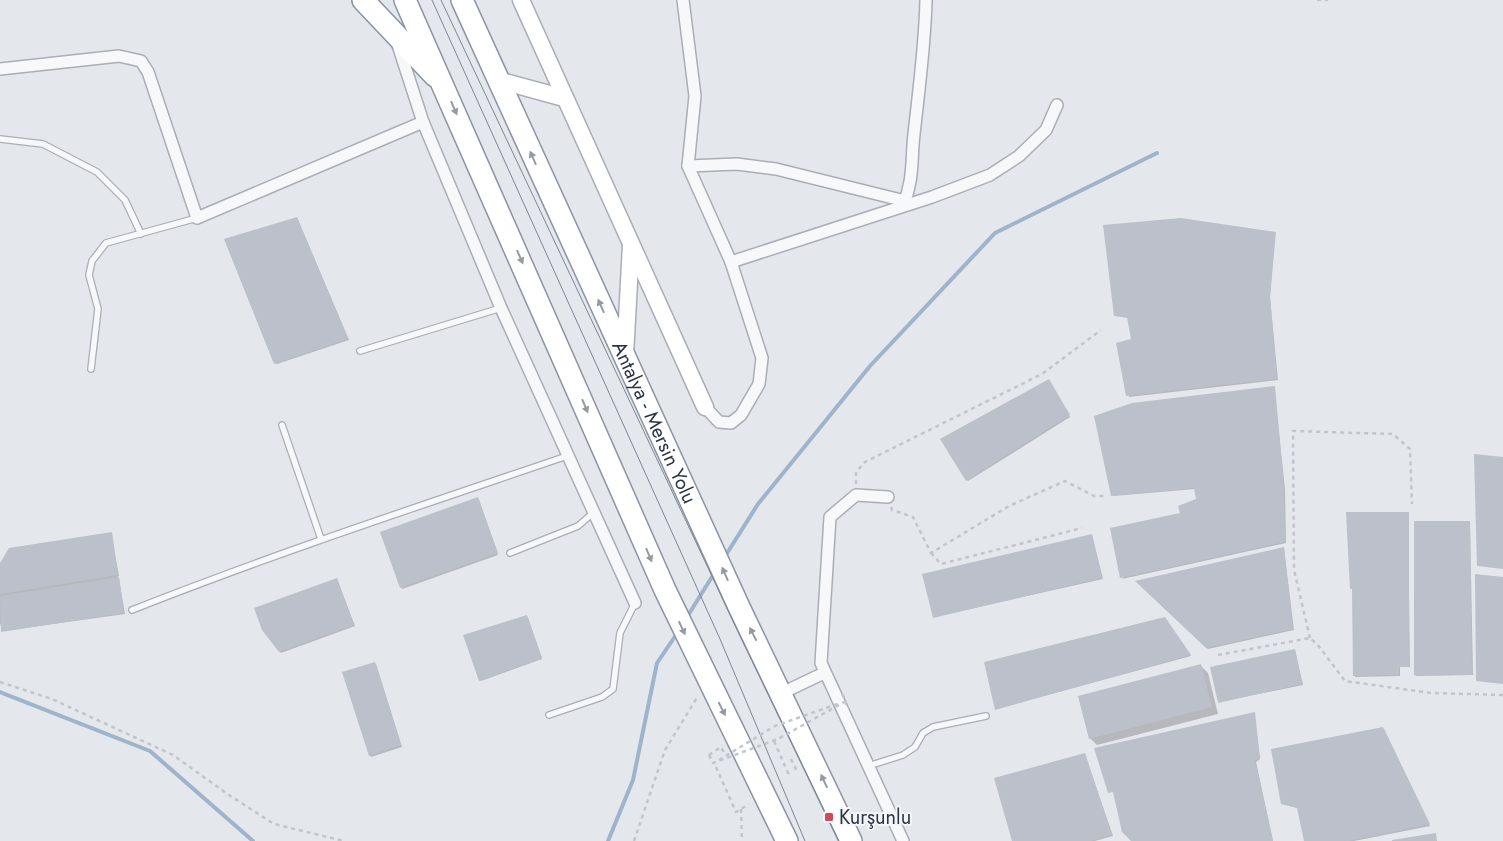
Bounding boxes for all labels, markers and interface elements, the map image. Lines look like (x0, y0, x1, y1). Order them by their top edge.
one-way arrow (451, 101, 459, 115)
one-way arrow (529, 151, 537, 165)
one-way arrow (516, 250, 524, 264)
one-way arrow (596, 299, 604, 313)
street label: Antalya - Mersin Yolu (604, 336, 704, 508)
one-way arrow (581, 399, 589, 413)
one-way arrow (646, 548, 654, 562)
one-way arrow (720, 567, 728, 581)
one-way arrow (679, 621, 687, 635)
one-way arrow (749, 627, 757, 642)
one-way arrow (718, 702, 726, 716)
one-way arrow (819, 774, 827, 788)
place label: Kurşunlu (839, 803, 911, 832)
marker: Kurşunlu (823, 811, 835, 823)

